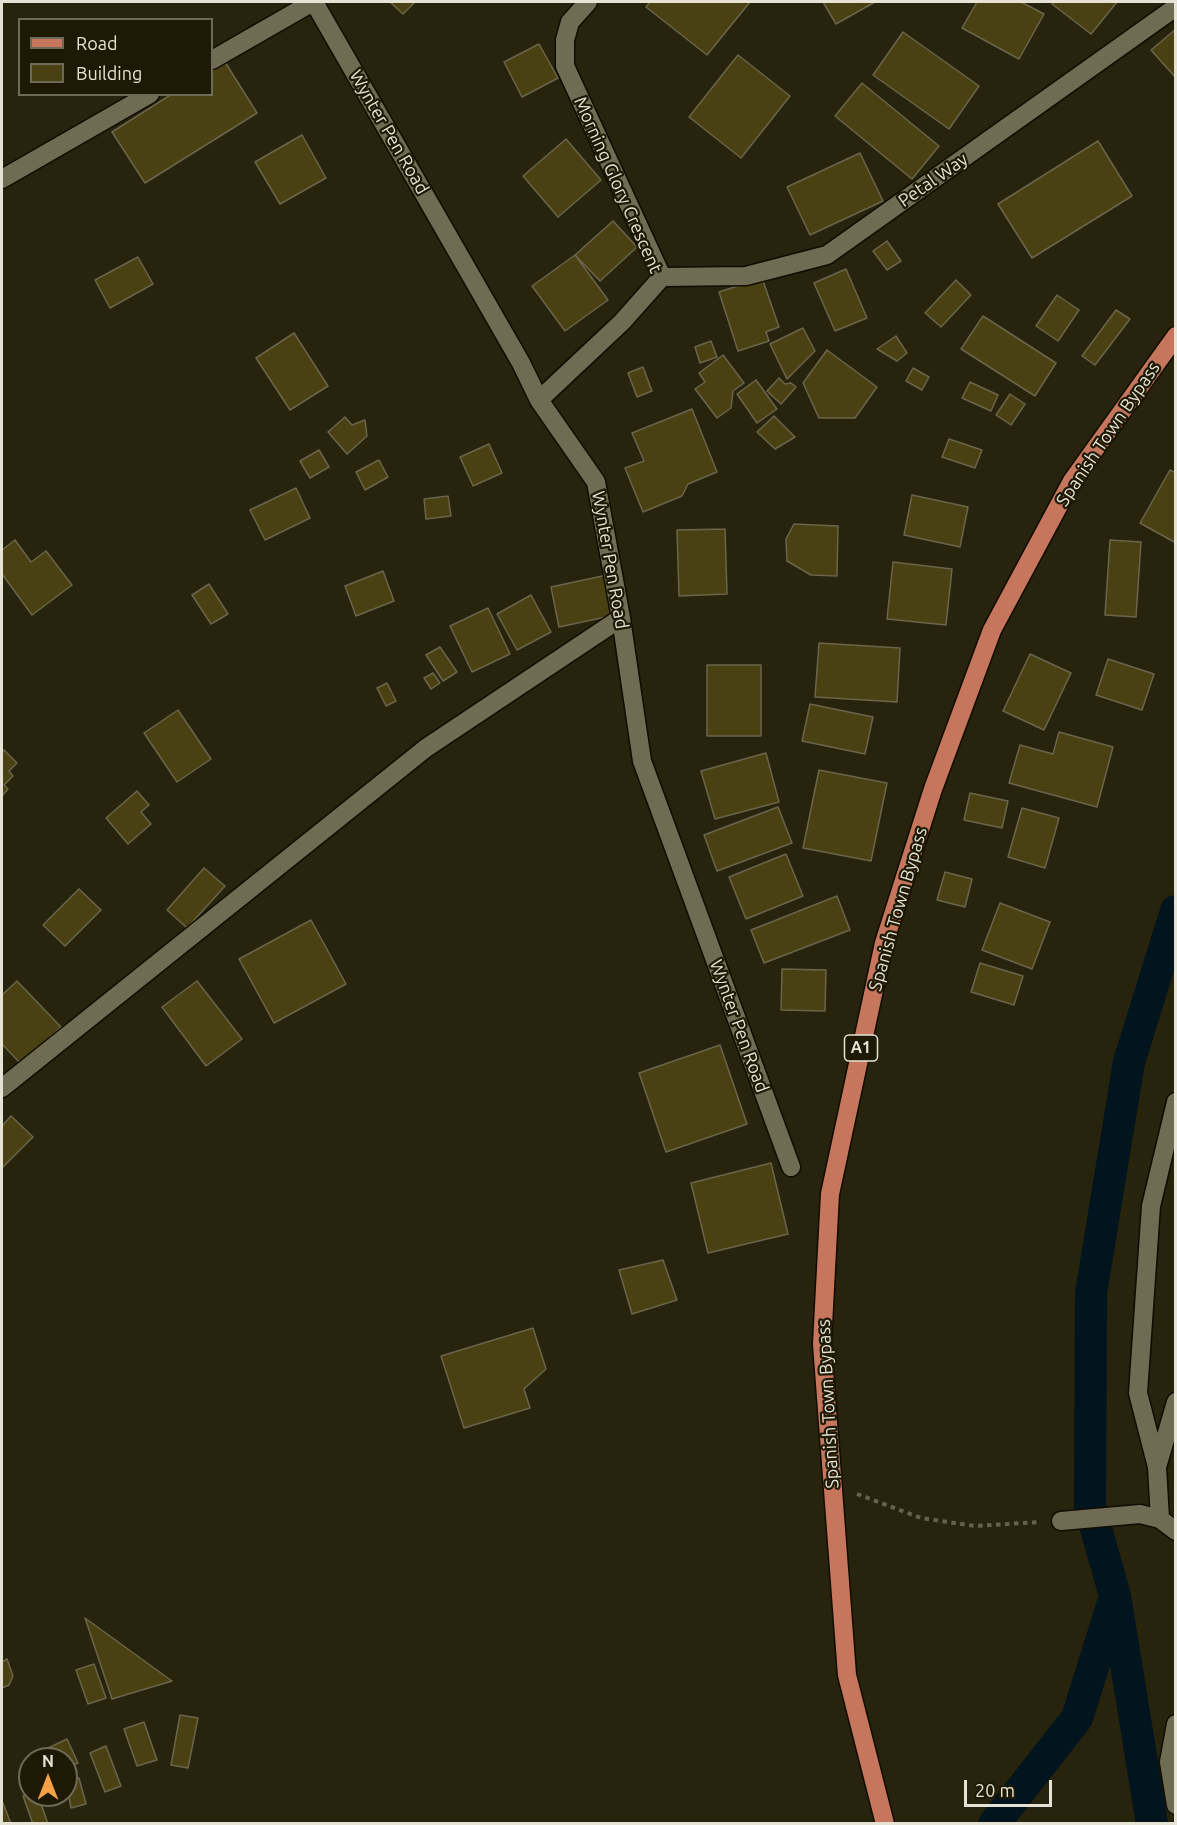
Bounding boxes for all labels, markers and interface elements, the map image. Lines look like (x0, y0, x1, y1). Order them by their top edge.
legend (18, 18, 213, 96)
text: Road (76, 33, 118, 53)
text: Building (76, 63, 142, 83)
street label: Wynter Pen Road (345, 66, 433, 198)
street label: Morning Glory Crescent (569, 93, 667, 277)
street label: Petal Way (894, 148, 972, 212)
street label: Spanish Town Bypass (1052, 358, 1164, 510)
street label: Wynter Pen Road (587, 489, 633, 631)
street label: Spanish Town Bypass (864, 825, 932, 993)
street label: Wynter Pen Road (705, 957, 773, 1095)
road number: A1 (844, 1035, 878, 1061)
street label: Spanish Town Bypass (813, 1319, 843, 1489)
north arrow (18, 1747, 78, 1807)
text: N (42, 1752, 54, 1770)
scale bar (967, 1768, 1056, 1806)
text: 20 m (975, 1780, 1015, 1800)

